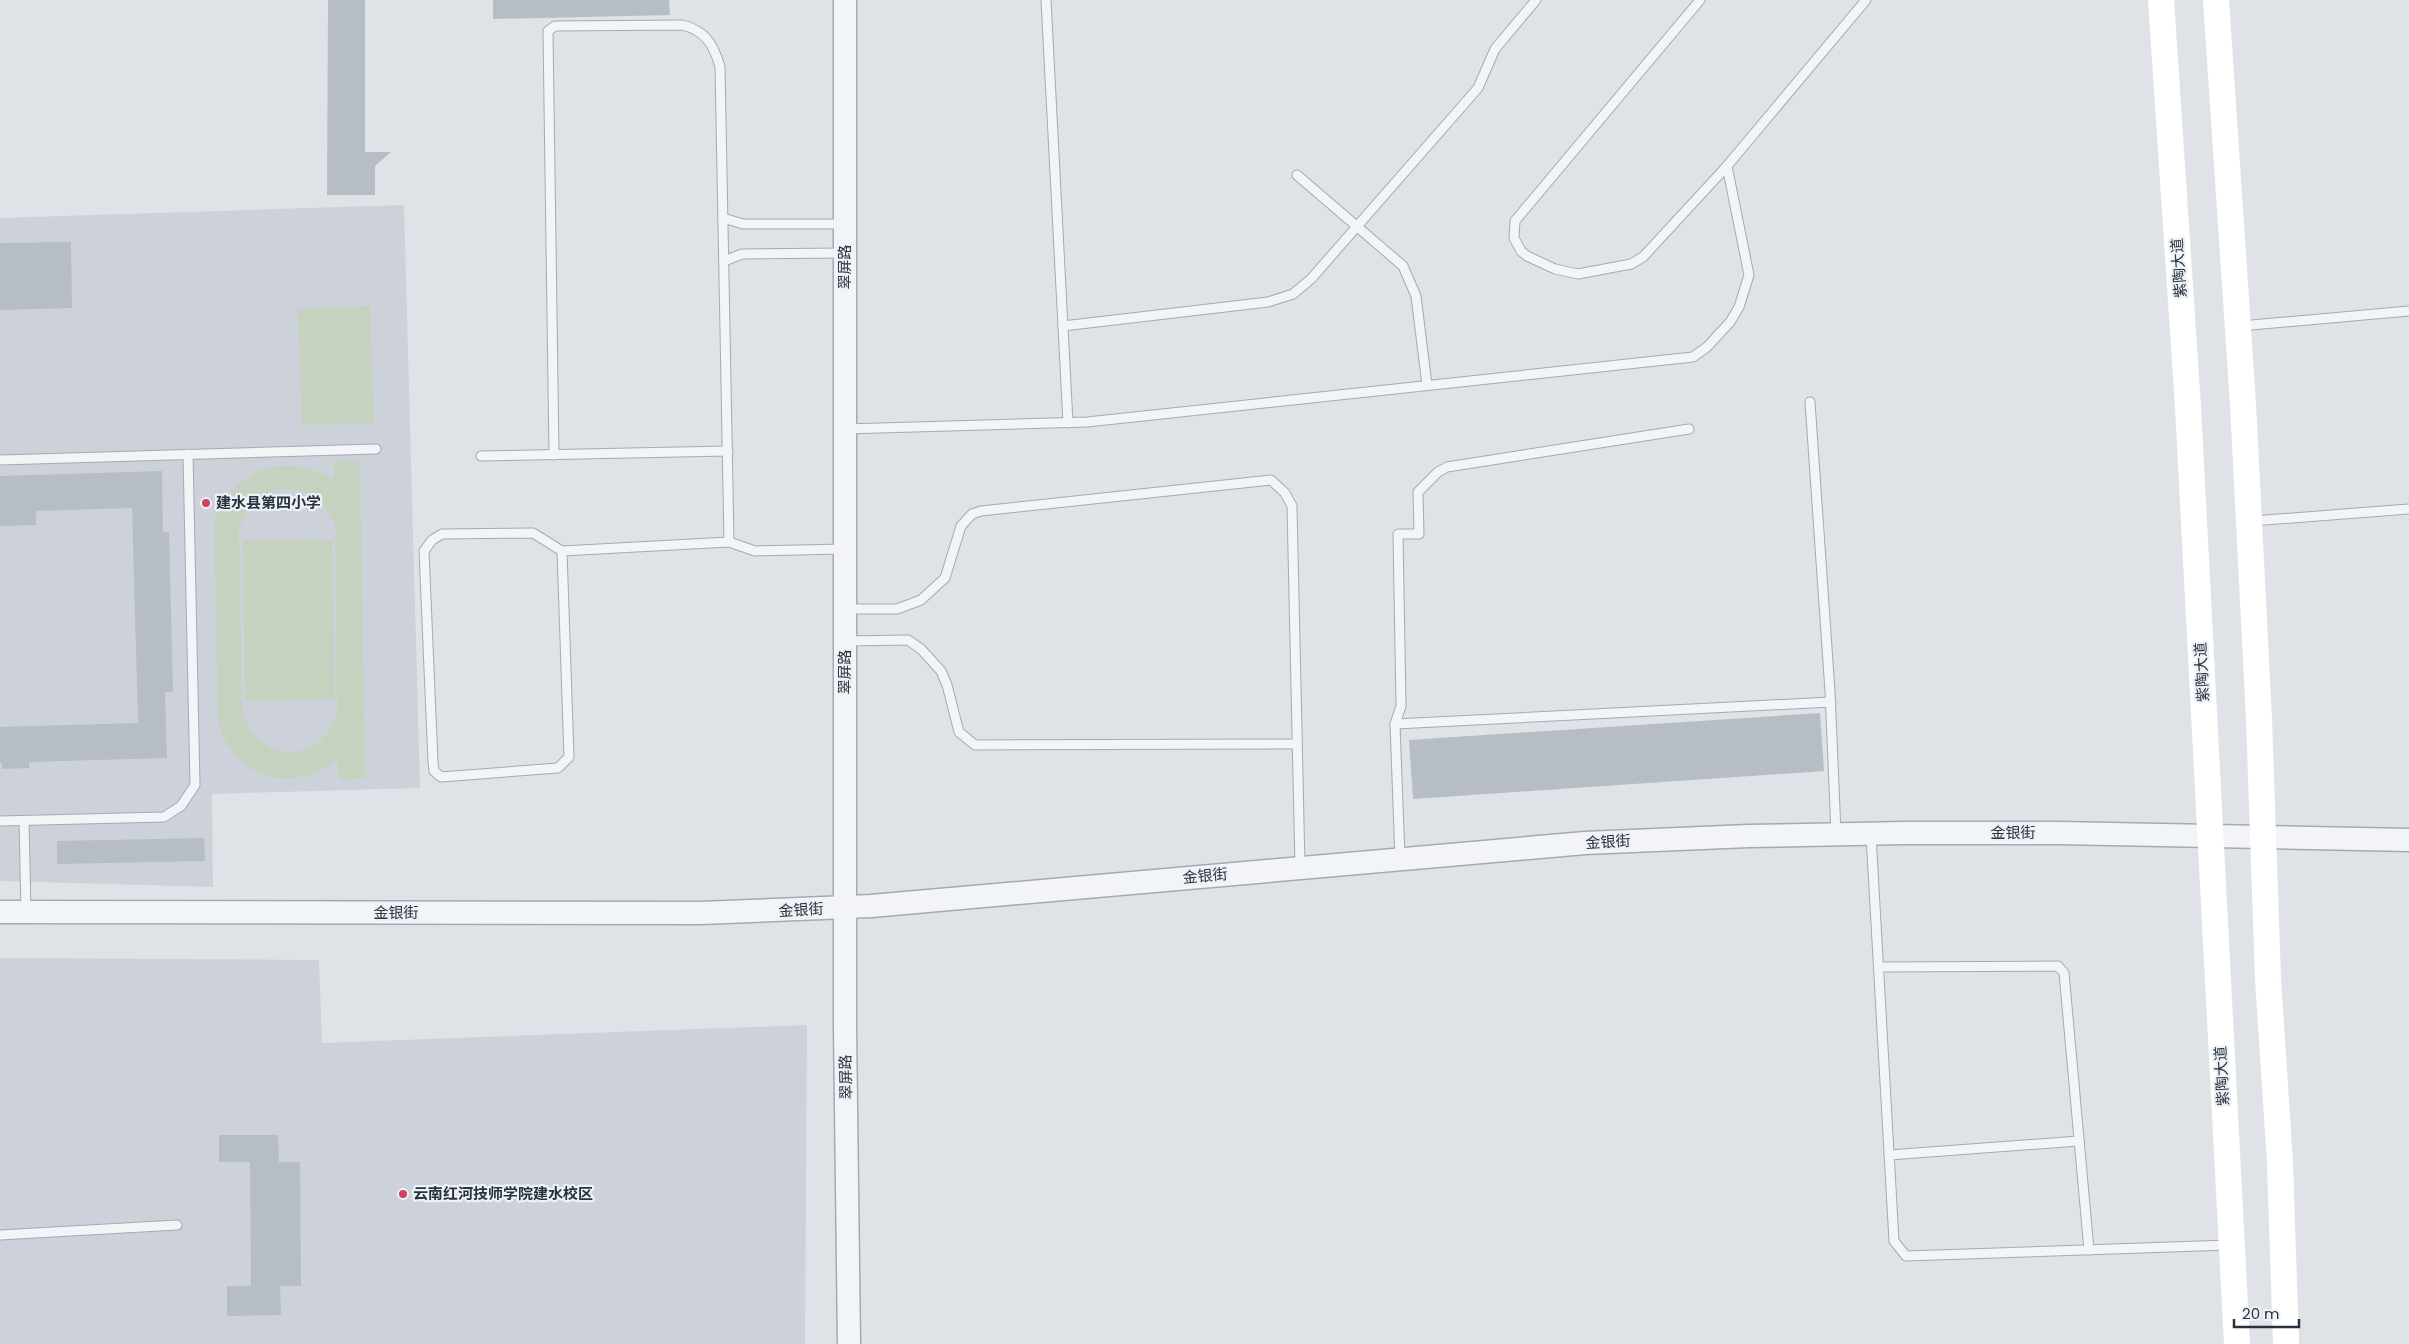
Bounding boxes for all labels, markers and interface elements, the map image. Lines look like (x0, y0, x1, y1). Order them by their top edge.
street label: 紫陶大道 (2166, 237, 2191, 299)
street label: 翠屏路 (834, 244, 855, 290)
place label: 建水县第四小学 (216, 492, 321, 513)
marker: 建水县第四小学 (200, 497, 212, 509)
street label: 紫陶大道 (2189, 642, 2214, 703)
street label: 翠屏路 (834, 649, 855, 695)
street label: 金银街 (1990, 822, 2036, 843)
street label: 金银街 (1585, 830, 1631, 853)
street label: 金银街 (1182, 863, 1228, 888)
street label: 金银街 (778, 898, 824, 921)
street label: 金银街 (373, 902, 419, 923)
street label: 紫陶大道 (2209, 1046, 2234, 1107)
street label: 翠屏路 (835, 1054, 856, 1100)
place label: 云南红河技师学院建水校区 (413, 1183, 593, 1204)
marker: 云南红河技师学院建水校区 (397, 1188, 409, 1200)
scale bar (2234, 1296, 2299, 1328)
text: 20 m (2242, 1303, 2280, 1324)

